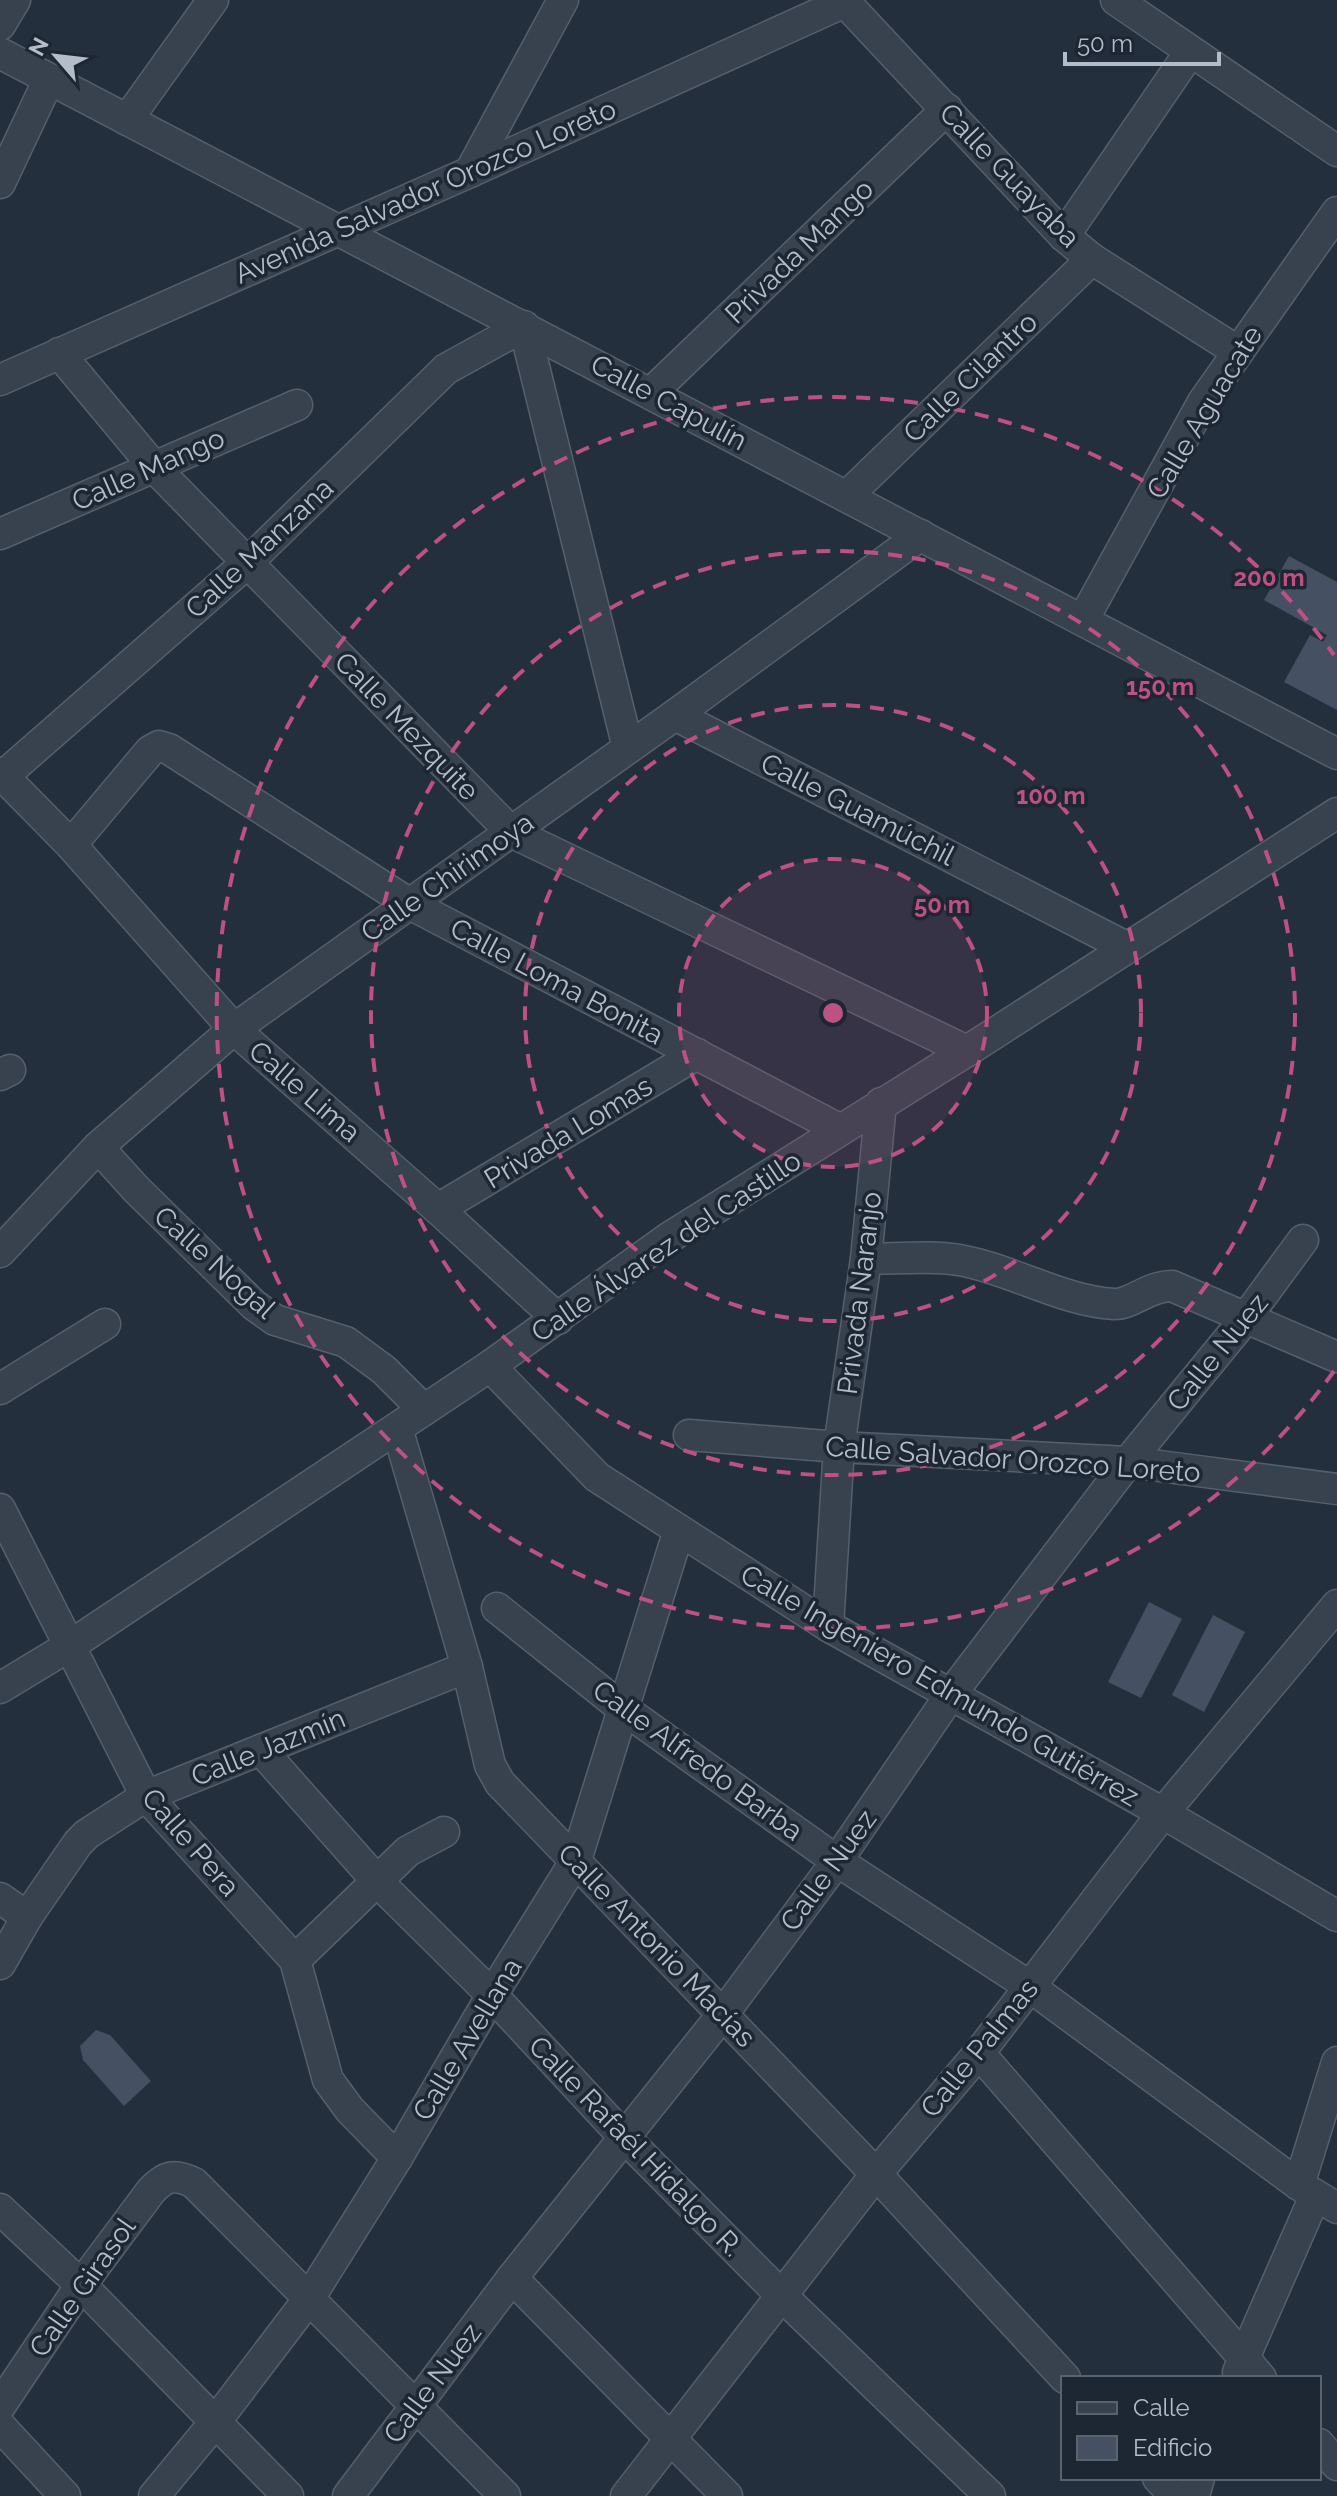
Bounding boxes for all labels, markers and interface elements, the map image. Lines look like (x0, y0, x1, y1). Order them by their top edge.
north arrow (16, 16, 96, 96)
scale bar (1065, 16, 1219, 66)
text: 50 m (1077, 29, 1133, 58)
text: N (23, 33, 54, 60)
street label: Avenida Salvador Orozco Loreto (229, 92, 621, 291)
street label: Calle Guayaba (933, 96, 1087, 254)
street label: Privada Mango (718, 172, 880, 330)
street label: Calle Cilantro (897, 305, 1044, 449)
street label: Calle Aguacate (1140, 320, 1269, 505)
street label: Calle Capulín (585, 348, 752, 457)
street label: Calle Mango (67, 421, 229, 518)
street label: Calle Manzana (179, 472, 340, 625)
text: 200 m (1233, 563, 1305, 592)
street label: Calle Mezquite (328, 646, 486, 807)
text: 150 m (1126, 672, 1194, 701)
street label: Calle Guamúchil (755, 746, 960, 873)
text: 100 m (1016, 781, 1086, 810)
street label: Calle Chirimoya (355, 806, 540, 949)
text: 50 m (914, 890, 970, 919)
street label: Calle Loma Bonita (445, 911, 669, 1052)
centre of rings (819, 999, 847, 1027)
street label: Calle Lima (242, 1034, 367, 1149)
street label: Privada Lomas (478, 1069, 658, 1196)
street label: Calle Álvarez del Castillo (525, 1144, 807, 1349)
street label: Privada Naranjo (831, 1190, 888, 1396)
street label: Calle Nogal (147, 1199, 282, 1326)
street label: Calle Nuez (1160, 1287, 1275, 1418)
street label: Calle Salvador Orozco Loreto (824, 1430, 1202, 1489)
street label: Calle Ingeniero Edmundo Gutiérrez (735, 1558, 1145, 1813)
street label: Calle Alfredo Barba (586, 1673, 809, 1848)
street label: Calle Jazmín (186, 1702, 350, 1793)
street label: Calle Pera (135, 1782, 246, 1903)
street label: Calle Nuez (773, 1803, 883, 1937)
street label: Calle Antonio Macías (551, 1837, 762, 2054)
street label: Calle Avellana (406, 1952, 529, 2126)
street label: Calle Palmas (914, 1973, 1045, 2124)
street label: Calle Rafaél Hidalgo R. (522, 2029, 749, 2263)
street label: Calle Girasol (22, 2211, 143, 2363)
street label: Calle Nuez (377, 2317, 488, 2450)
legend (1061, 2376, 1321, 2480)
text: Calle (1133, 2393, 1190, 2422)
text: Edificio (1133, 2433, 1212, 2462)

